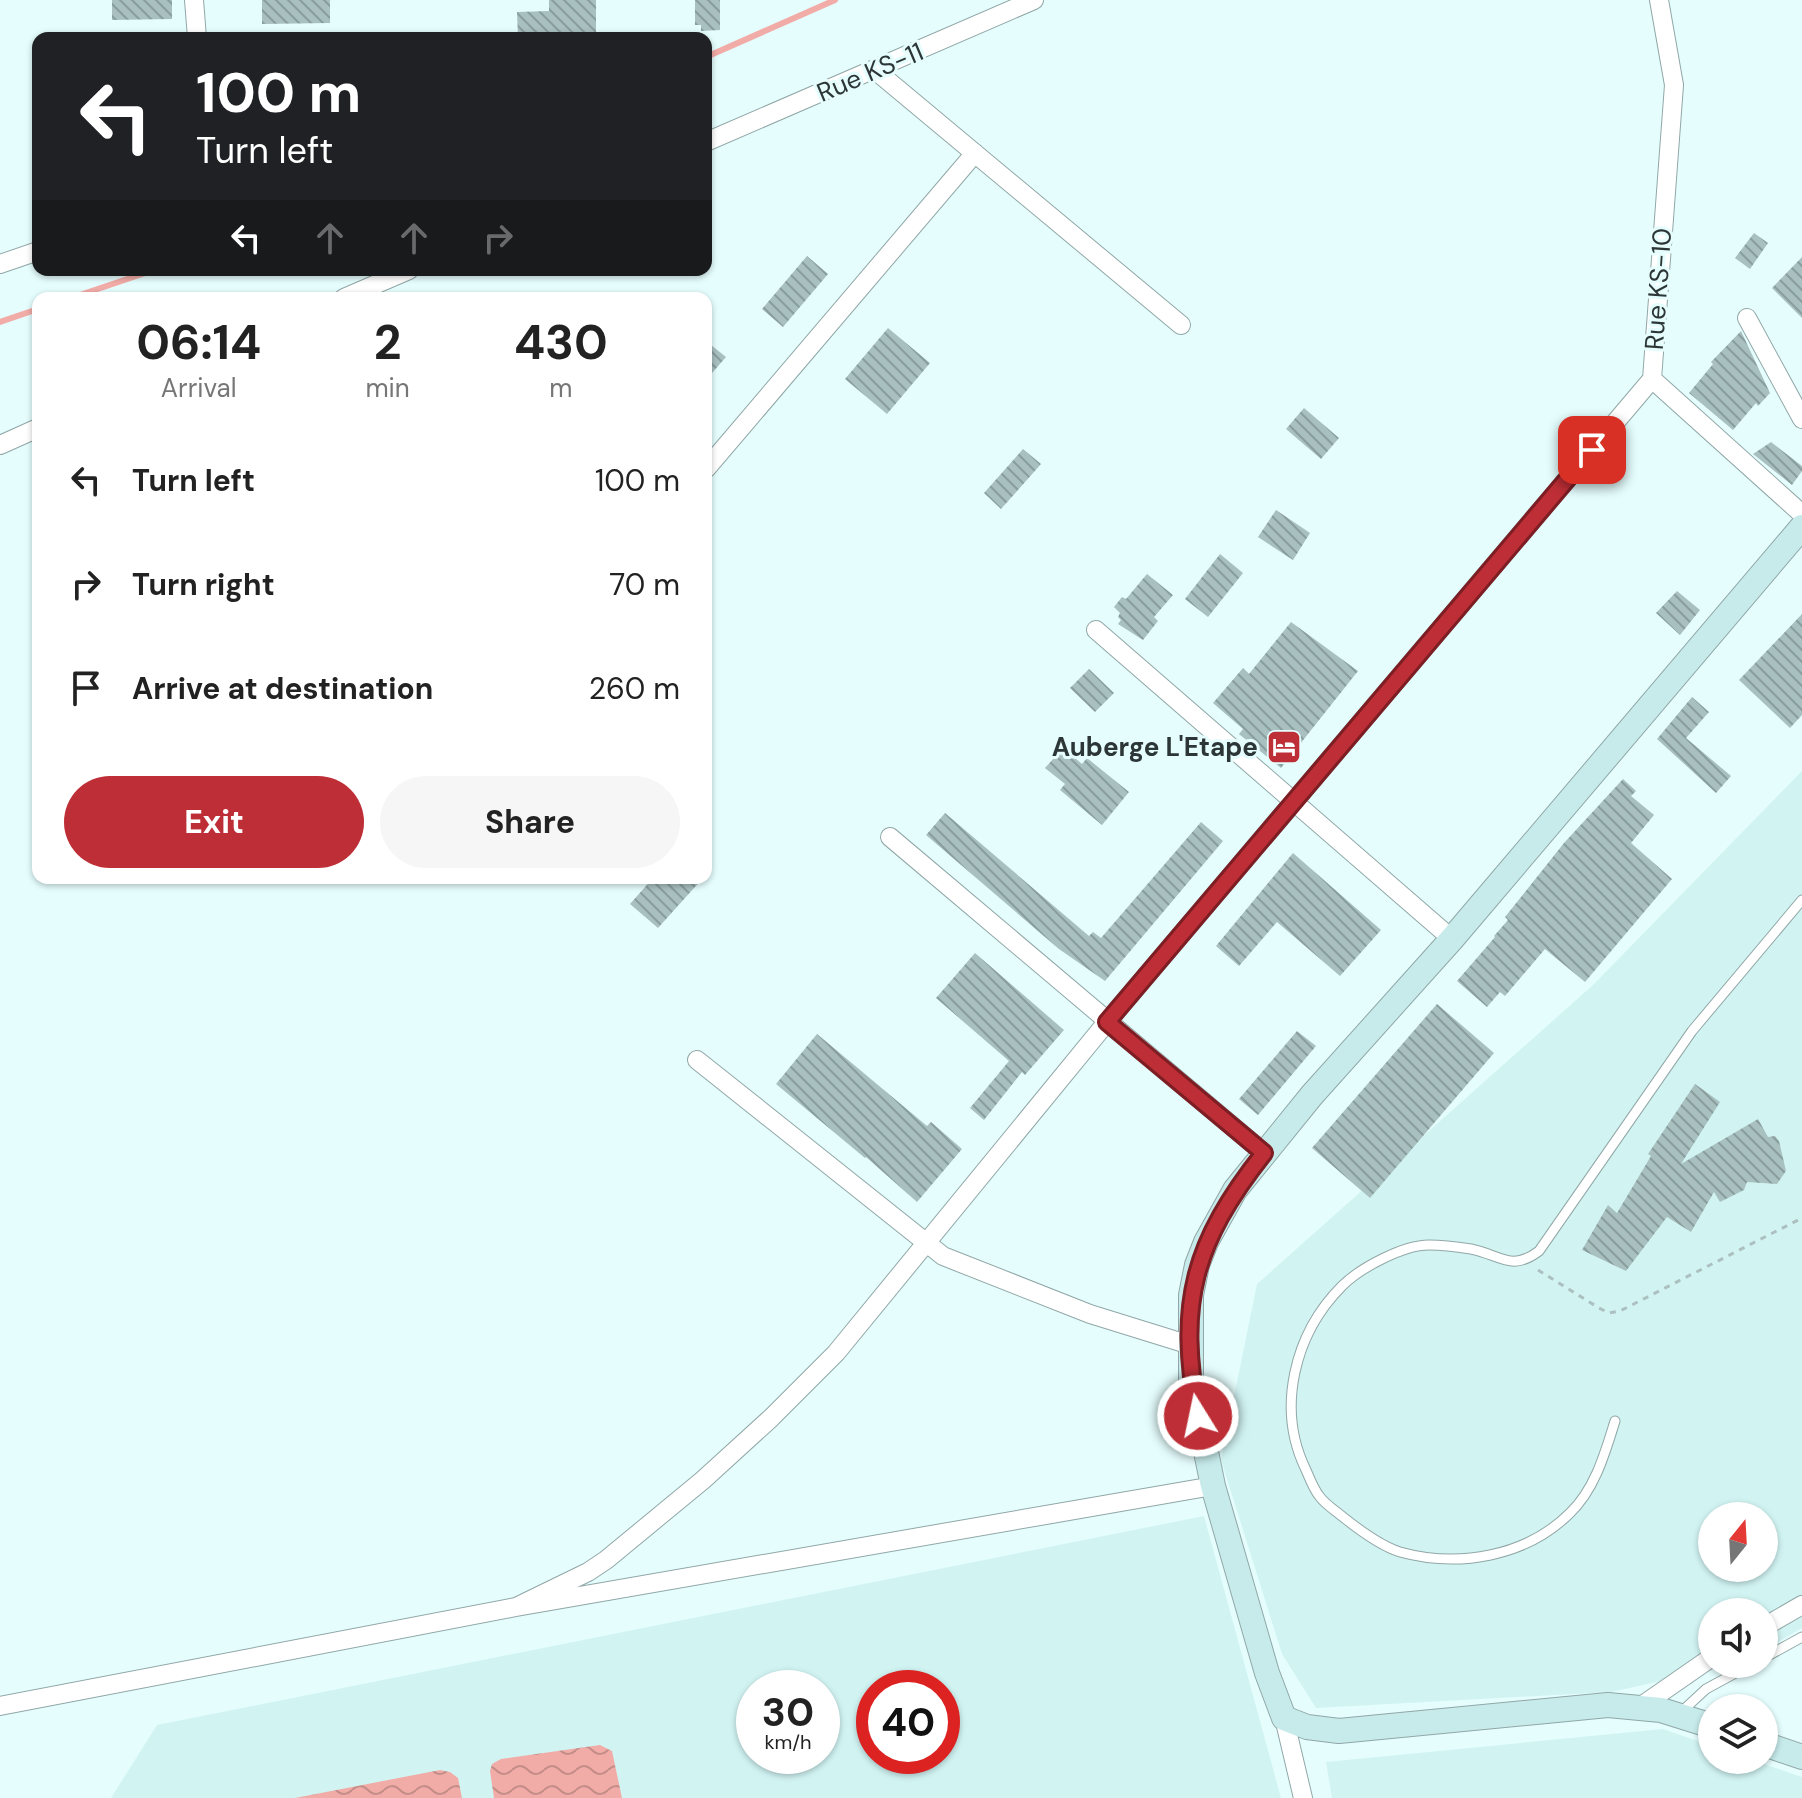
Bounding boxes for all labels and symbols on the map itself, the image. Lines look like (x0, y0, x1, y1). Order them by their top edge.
street label: Rue KS-11 (812, 34, 928, 110)
street label: Rue KS-10 (1637, 227, 1679, 351)
pin (1558, 416, 1626, 484)
hotel icon: Auberge L'Etape (1265, 728, 1303, 766)
place label: Auberge L'Etape (1052, 730, 1258, 764)
position arrow (1156, 1374, 1240, 1458)
north arrow (1698, 1502, 1778, 1582)
speed limit sign: 40 (856, 1670, 960, 1774)

